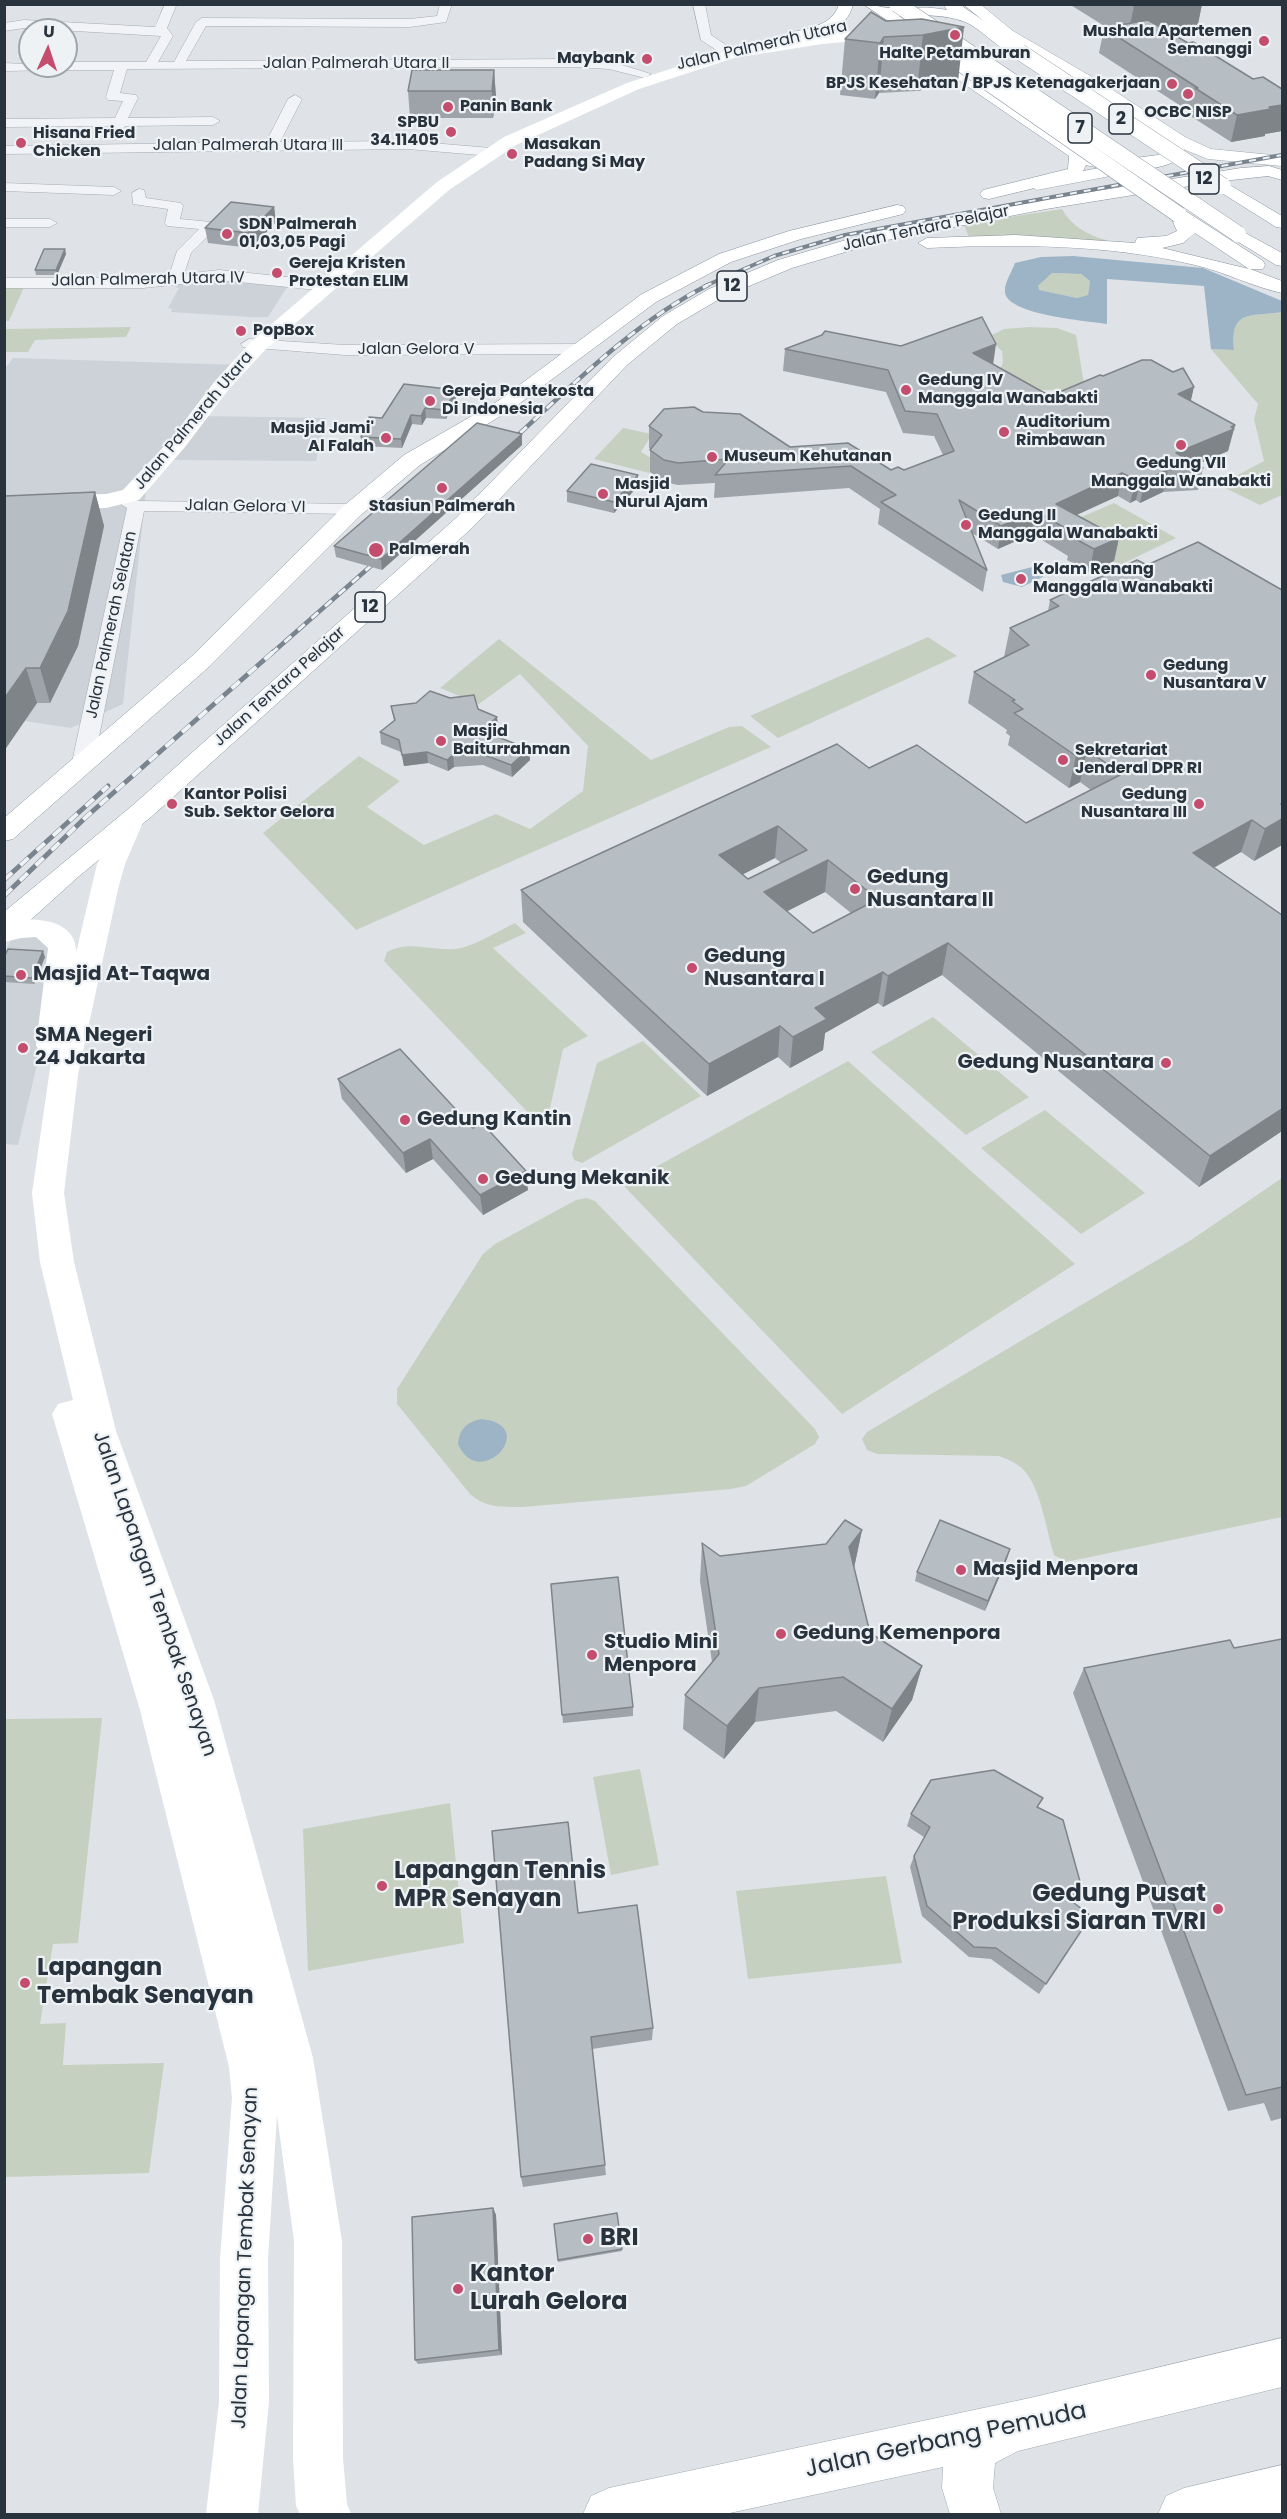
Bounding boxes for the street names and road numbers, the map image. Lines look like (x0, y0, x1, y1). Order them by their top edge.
street label: Jalan Palmerah Utara (675, 17, 849, 75)
street label: Jalan Palmerah Utara II (263, 54, 449, 74)
road number: 2 (1109, 104, 1133, 134)
road number: 7 (1068, 113, 1092, 143)
street label: Jalan Palmerah Utara III (153, 136, 343, 156)
road number: 12 (1189, 164, 1219, 194)
street label: Jalan Tentara Pelajar (841, 202, 1011, 256)
street label: Jalan Palmerah Utara IV (51, 269, 245, 291)
road number: 12 (717, 271, 747, 301)
street label: Jalan Gelora V (358, 340, 474, 360)
street label: Jalan Palmerah Utara (131, 348, 257, 494)
street label: Jalan Gelora VI (184, 496, 306, 518)
street label: Jalan Palmerah Selatan (83, 529, 141, 721)
road number: 12 (355, 592, 385, 622)
street label: Jalan Tentara Pelajar (210, 623, 350, 751)
street label: Jalan Lapangan Tembak Senayan (87, 1428, 221, 1760)
street label: Jalan Lapangan Tembak Senayan (228, 2086, 264, 2430)
street label: Jalan Gerbang Pemuda (803, 2397, 1089, 2485)

